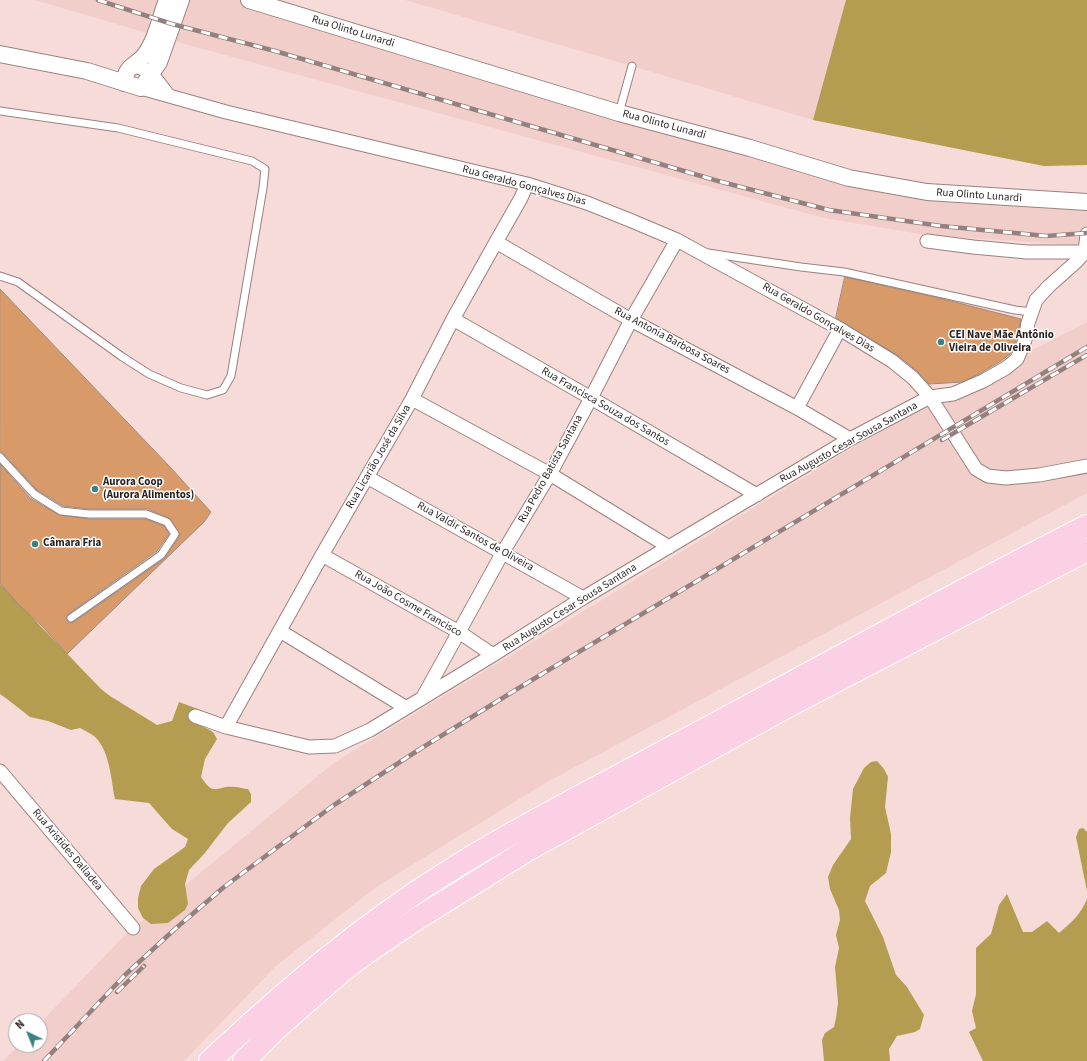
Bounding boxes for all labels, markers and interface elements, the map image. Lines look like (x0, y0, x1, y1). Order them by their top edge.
street label: Rua Olinto Lunardi (310, 13, 396, 51)
street label: Rua Olinto Lunardi (621, 108, 707, 142)
street label: Rua Geraldo Gonçalves Dias (461, 163, 587, 209)
street label: Rua Olinto Lunardi (936, 186, 1022, 206)
street label: Rua Geraldo Gonçalves Dias (760, 280, 876, 356)
street label: Rua Antonia Barbosa Soares (612, 305, 732, 377)
place label: CEI Nave Mãe Antônio Vieira de Oliveira (949, 329, 1054, 355)
marker: CEI Nave Mãe Antônio Vieira de Oliveira (936, 337, 946, 347)
street label: Rua Francisca Souza dos Santos (539, 365, 671, 449)
street label: Rua Augusto Cesar Sousa Santana (778, 400, 920, 486)
street label: Rua Licarião José da Silva (344, 403, 414, 511)
street label: Rua Pedro Batista Santana (516, 413, 586, 525)
place label: Aurora Coop (Aurora Alimentos) (103, 476, 194, 502)
marker: Aurora Coop (Aurora Alimentos) (90, 484, 100, 494)
street label: Rua Valdir Santos de Oliveira (414, 499, 536, 575)
place label: Câmara Fria (43, 537, 101, 551)
marker: Câmara Fria (30, 539, 40, 549)
street label: Rua Augusto Cesar Sousa Santana (501, 561, 639, 655)
street label: Rua João Cosme Francisco (352, 568, 464, 640)
street label: Rua Aristides Dalladea (29, 807, 105, 893)
north arrow (8, 1013, 48, 1053)
text: N (12, 1017, 28, 1033)

